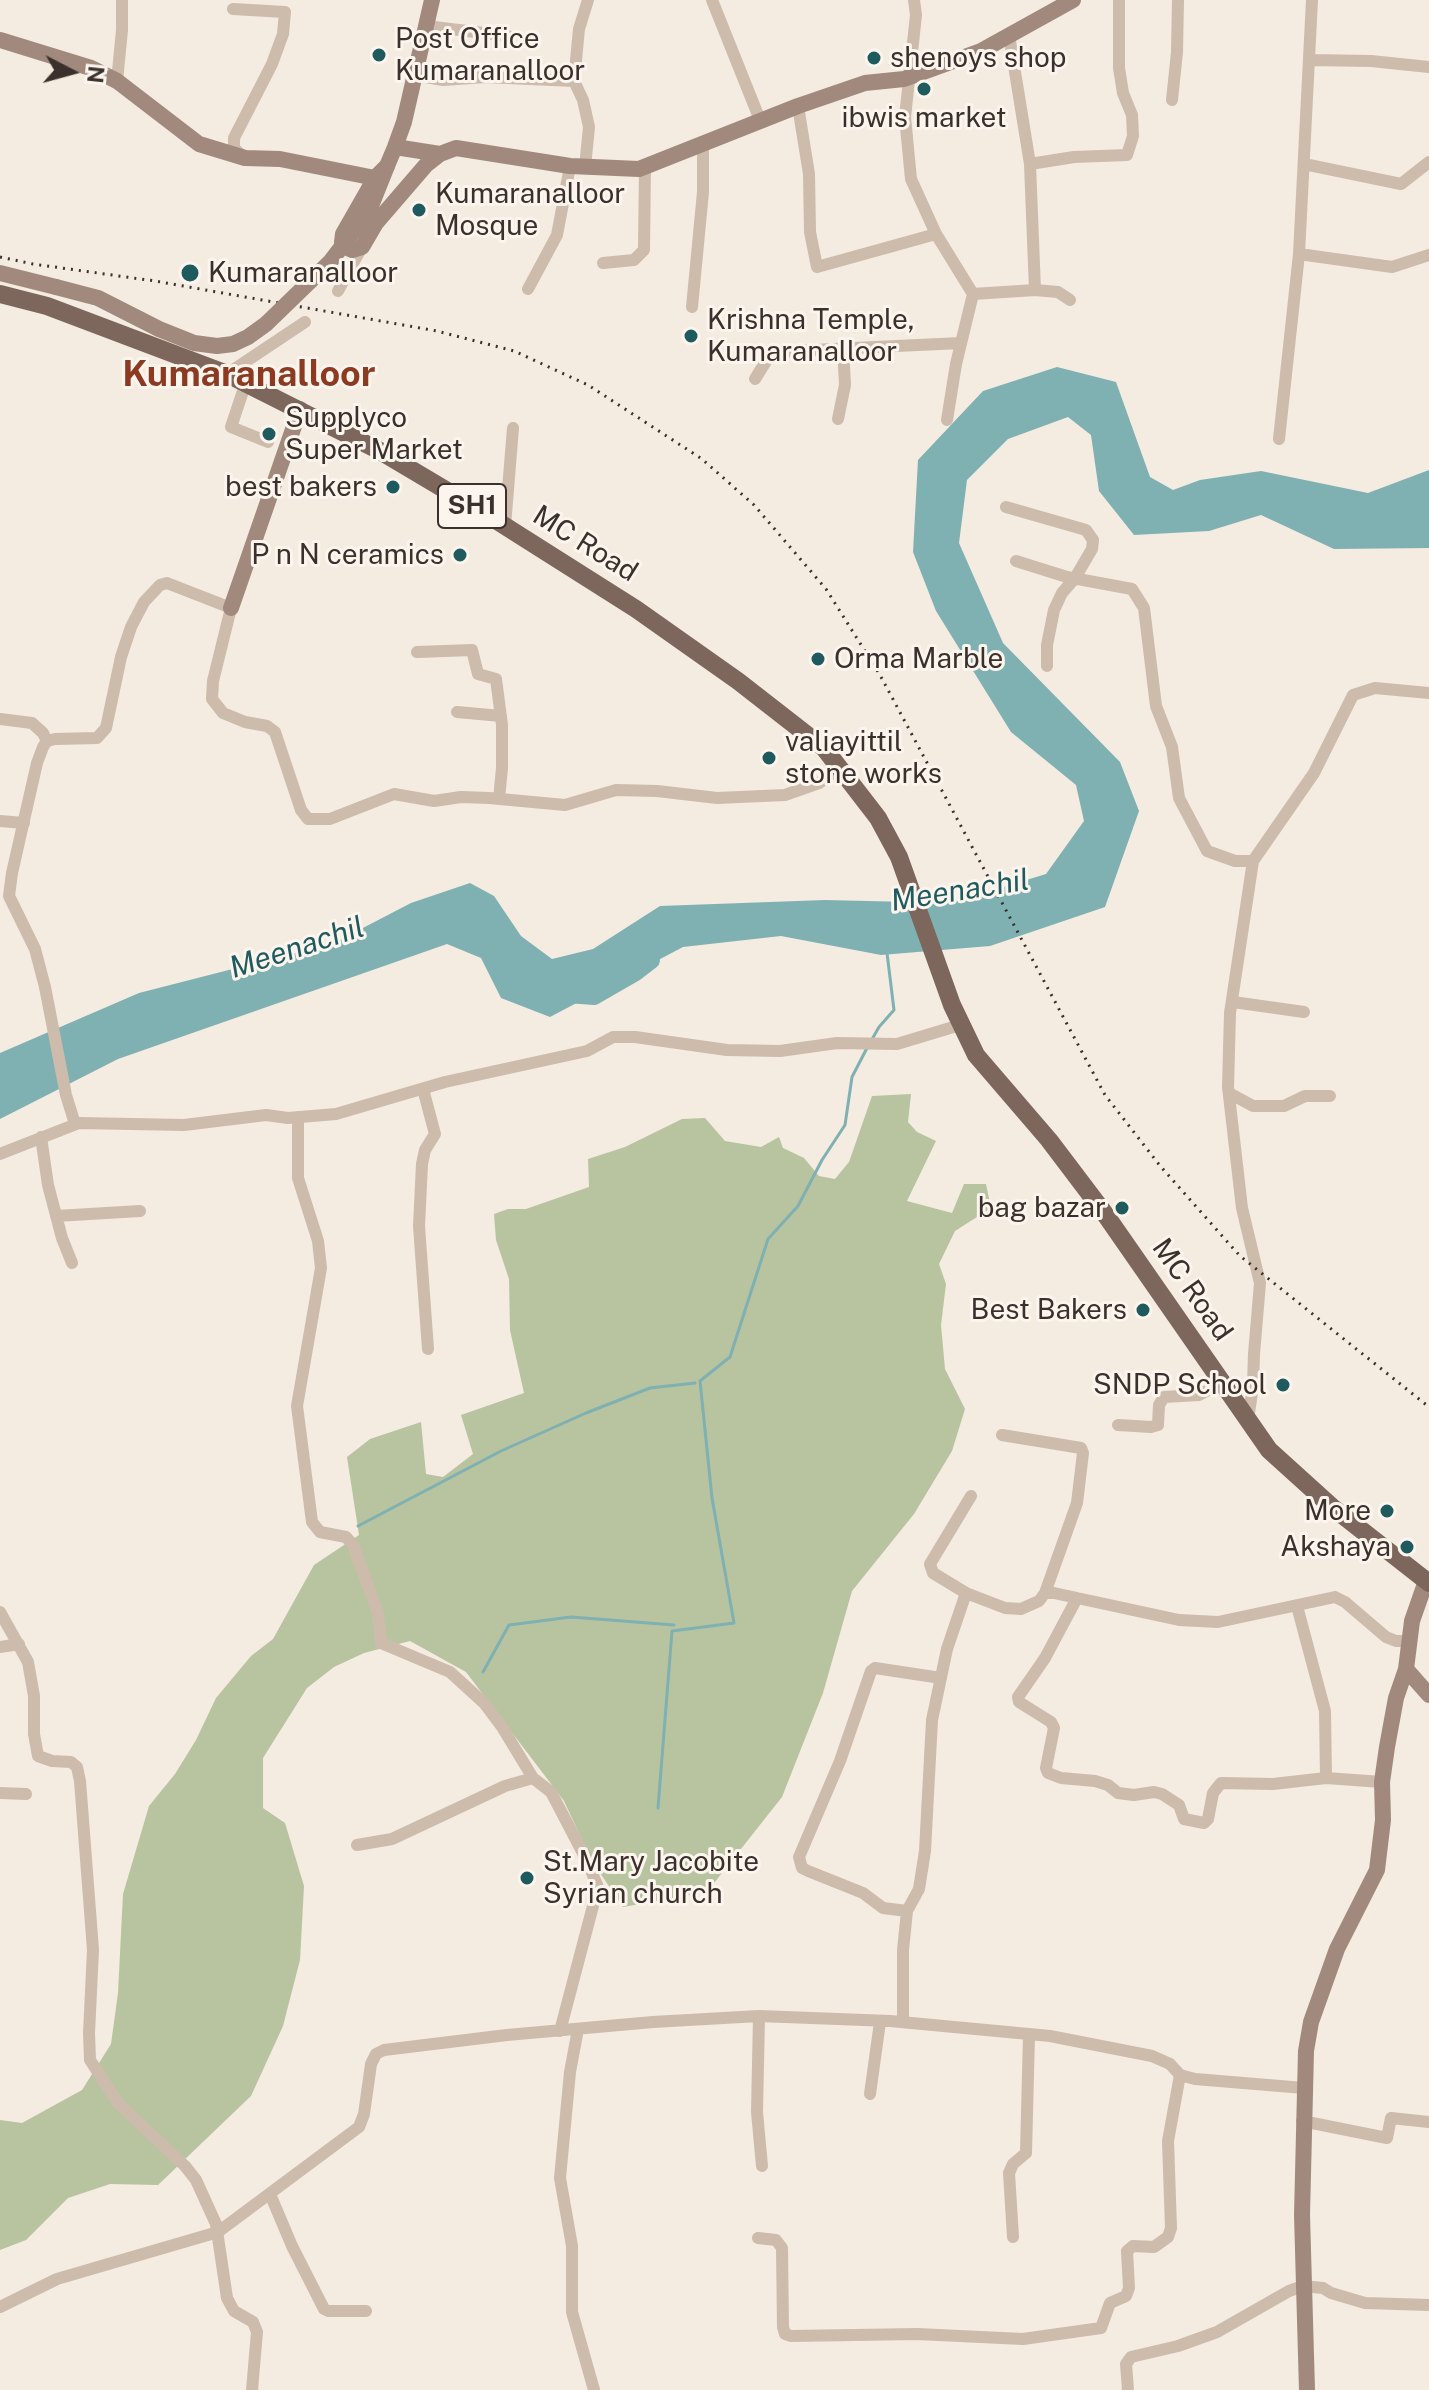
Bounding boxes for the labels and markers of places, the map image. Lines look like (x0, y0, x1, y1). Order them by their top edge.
place label: Post Office Kumaranalloor (395, 22, 585, 88)
place label: shenoys shop (890, 41, 1066, 75)
marker: Post Office Kumaranalloor (370, 46, 388, 64)
marker: shenoys shop (865, 49, 883, 67)
marker: ibwis market (915, 80, 933, 98)
place label: ibwis market (841, 101, 1007, 135)
place label: Kumaranalloor Mosque (435, 177, 625, 243)
marker: Kumaranalloor Mosque (410, 201, 428, 219)
place label: Kumaranalloor (208, 256, 398, 290)
marker: Kumaranalloor (179, 262, 201, 284)
place label: Krishna Temple, Kumaranalloor (707, 303, 915, 369)
marker: Krishna Temple, Kumaranalloor (682, 327, 700, 345)
place label: Supplyco Super Market (285, 401, 463, 467)
marker: Supplyco Super Market (260, 425, 278, 443)
place label: best bakers (225, 470, 377, 504)
marker: best bakers (384, 478, 402, 496)
place label: P n N ceramics (251, 538, 444, 572)
marker: P n N ceramics (451, 546, 469, 564)
place label: Orma Marble (834, 642, 1003, 676)
marker: Orma Marble (809, 650, 827, 668)
place label: valiayittil stone works (785, 725, 942, 791)
marker: valiayittil stone works (760, 749, 778, 767)
place label: bag bazar (978, 1191, 1106, 1225)
marker: bag bazar (1113, 1199, 1131, 1217)
place label: Best Bakers (971, 1293, 1127, 1327)
marker: Best Bakers (1134, 1301, 1152, 1319)
place label: SNDP School (1093, 1368, 1267, 1402)
marker: SNDP School (1274, 1376, 1292, 1394)
place label: More (1304, 1494, 1371, 1528)
marker: More (1378, 1502, 1396, 1520)
place label: Akshaya (1280, 1530, 1391, 1564)
marker: Akshaya (1398, 1538, 1416, 1556)
place label: St.Mary Jacobite Syrian church (543, 1845, 759, 1911)
marker: St.Mary Jacobite Syrian church (518, 1869, 536, 1887)

